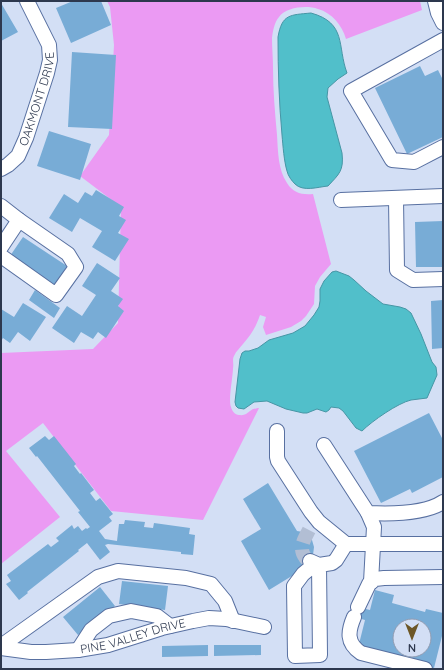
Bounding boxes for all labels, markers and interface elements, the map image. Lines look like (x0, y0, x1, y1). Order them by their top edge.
street label: OAKMONT DRIVE (15, 51, 57, 148)
street label: PINE VALLEY DRIVE (79, 615, 187, 657)
north arrow (392, 618, 432, 658)
text: N (408, 641, 416, 655)

